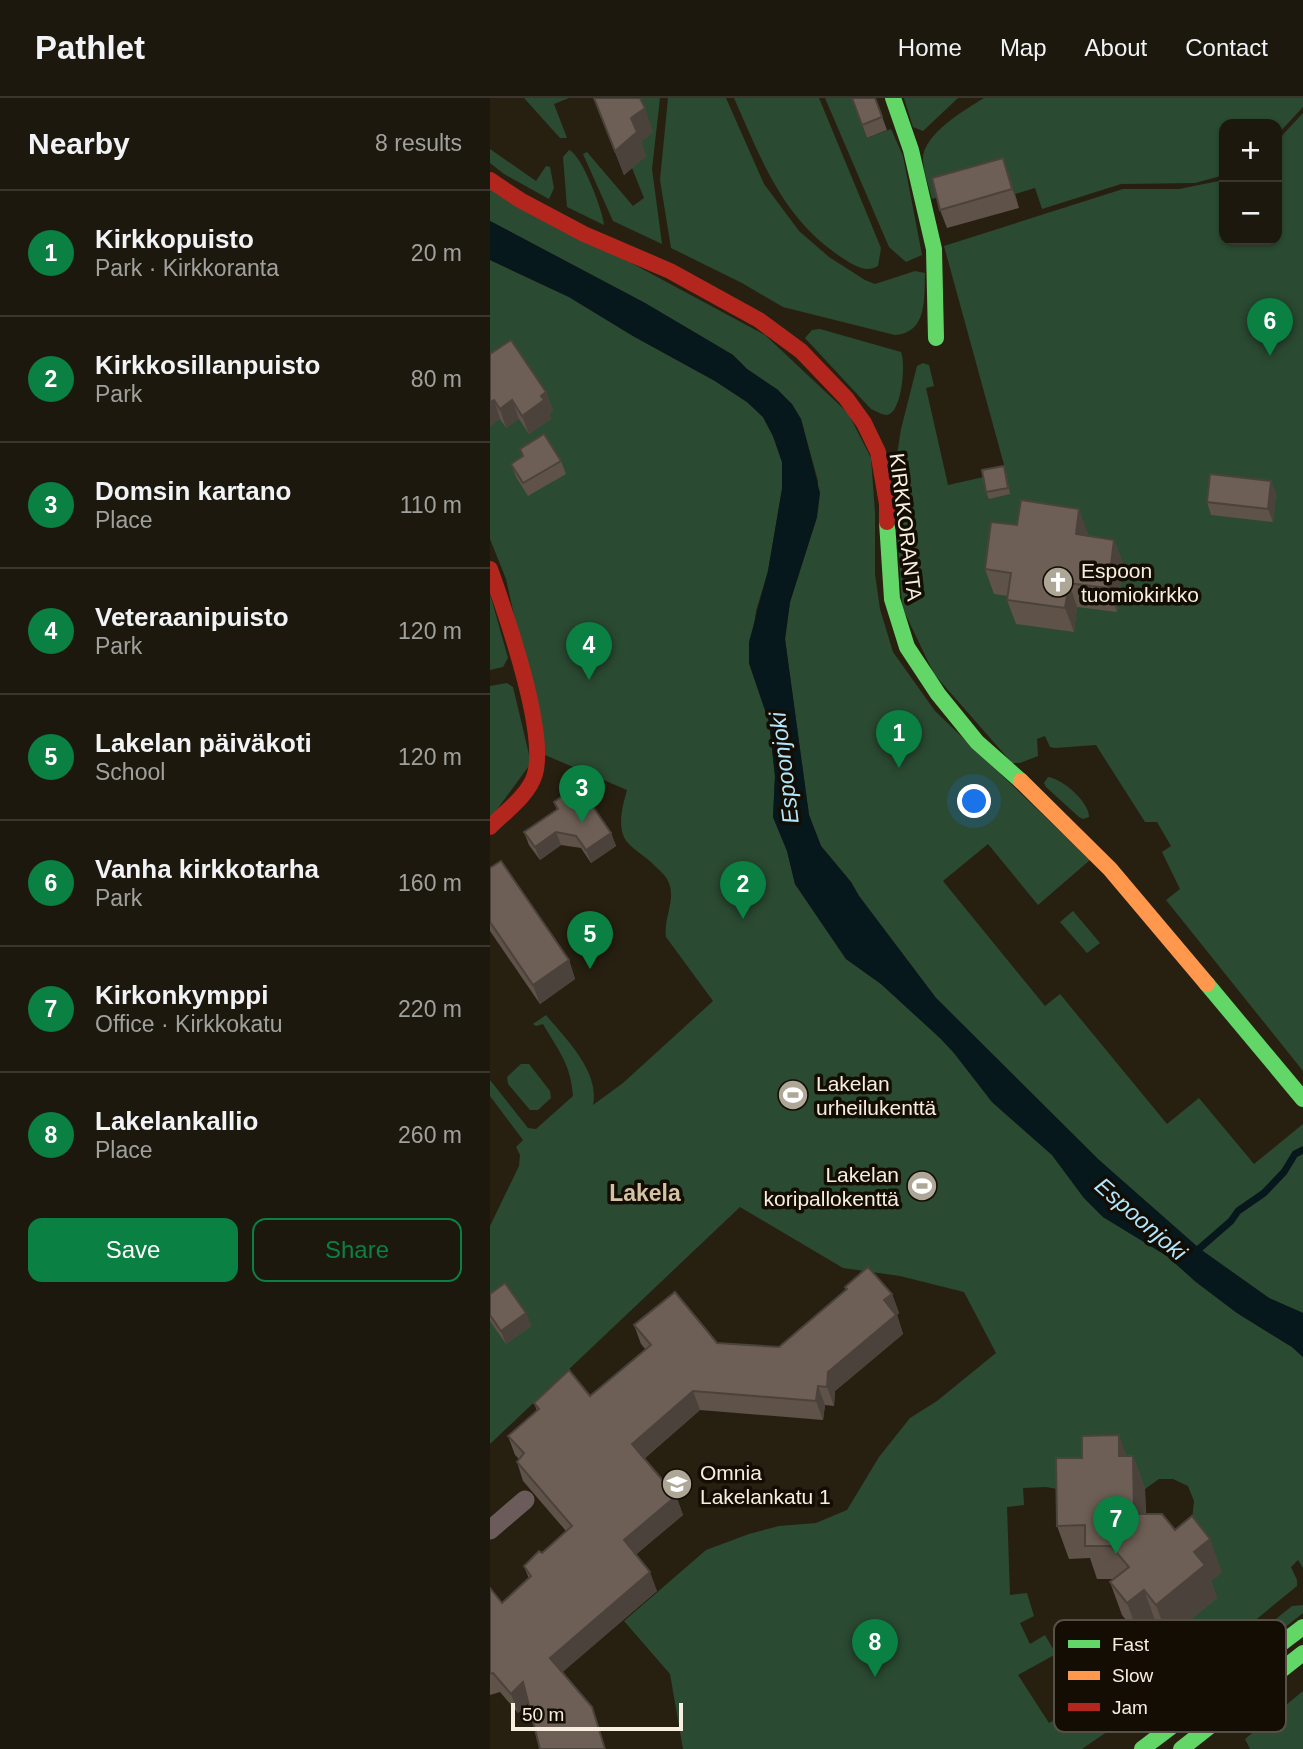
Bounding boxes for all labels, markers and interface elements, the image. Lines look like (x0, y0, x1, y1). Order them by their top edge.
text: Pathlet (35, 29, 145, 66)
text: Home (898, 34, 962, 61)
text: Map (1000, 34, 1047, 61)
text: About (1085, 34, 1147, 61)
text: Contact (1185, 34, 1268, 61)
map controls (1219, 119, 1282, 245)
button: + (1219, 119, 1282, 182)
text: Nearby (28, 127, 130, 160)
text: 8 results (375, 130, 462, 156)
button: − (1219, 182, 1282, 245)
text: Kirkkopuisto (95, 224, 254, 254)
text: 1 (45, 240, 57, 266)
text: 20 m (411, 240, 462, 266)
text: Park · Kirkkoranta (95, 255, 279, 281)
pin: 6 (1247, 298, 1293, 356)
text: Kirkkosillanpuisto (95, 350, 320, 380)
text: 2 (45, 366, 57, 392)
text: 80 m (411, 366, 462, 392)
text: Park (95, 381, 142, 407)
street label: KIRKKORANTA (886, 452, 926, 602)
text: Domsin kartano (95, 476, 292, 506)
text: 3 (45, 492, 57, 518)
text: 110 m (400, 492, 462, 518)
text: Place (95, 507, 153, 533)
place label: Espoon tuomiokirkko (1081, 559, 1199, 606)
church icon: Espoon tuomiokirkko (1041, 565, 1075, 599)
text: Veteraanipuisto (95, 602, 289, 632)
text: 4 (45, 618, 57, 644)
text: 120 m (398, 618, 462, 644)
pin: 4 (566, 622, 612, 680)
text: Park (95, 633, 142, 659)
water label: Espoonjoki (764, 710, 804, 825)
pin: 1 (876, 710, 922, 768)
text: Lakelan päiväkoti (95, 728, 312, 758)
text: 5 (45, 744, 57, 770)
text: 120 m (398, 744, 462, 770)
text: School (95, 759, 165, 785)
pin: 3 (559, 765, 605, 823)
your location (957, 784, 991, 818)
text: Vanha kirkkotarha (95, 854, 319, 884)
pin: 2 (720, 861, 766, 919)
text: 6 (45, 870, 57, 896)
text: 160 m (398, 870, 462, 896)
text: Park (95, 885, 142, 911)
pin: 5 (567, 911, 613, 969)
text: Kirkonkymppi (95, 980, 268, 1010)
text: 7 (45, 996, 57, 1022)
text: 220 m (398, 996, 462, 1022)
text: Office · Kirkkokatu (95, 1011, 282, 1037)
place label: Lakelan urheilukenttä (816, 1072, 937, 1119)
sports icon: Lakelan urheilukenttä (776, 1078, 810, 1112)
text: Lakelankallio (95, 1106, 258, 1136)
text: 8 (45, 1122, 57, 1148)
text: 260 m (398, 1122, 462, 1148)
text: Place (95, 1137, 153, 1163)
place label: Lakelan koripallokenttä (764, 1163, 899, 1210)
sports icon: Lakelan koripallokenttä (905, 1169, 939, 1203)
water label: Espoonjoki (1090, 1172, 1193, 1266)
district label: Lakela (609, 1180, 681, 1206)
button: Save (28, 1218, 238, 1282)
button: Share (252, 1218, 462, 1282)
place label: Omnia Lakelankatu 1 (700, 1461, 831, 1508)
school or university icon: Omnia Lakelankatu 1 (660, 1467, 694, 1501)
pin: 7 (1093, 1496, 1139, 1554)
pin: 8 (852, 1619, 898, 1677)
legend (1054, 1620, 1286, 1732)
text: Fast (1112, 1634, 1150, 1655)
text: Slow (1112, 1665, 1153, 1686)
text: Jam (1112, 1697, 1148, 1718)
scale bar (511, 1700, 682, 1732)
text: 50 m (522, 1704, 564, 1725)

